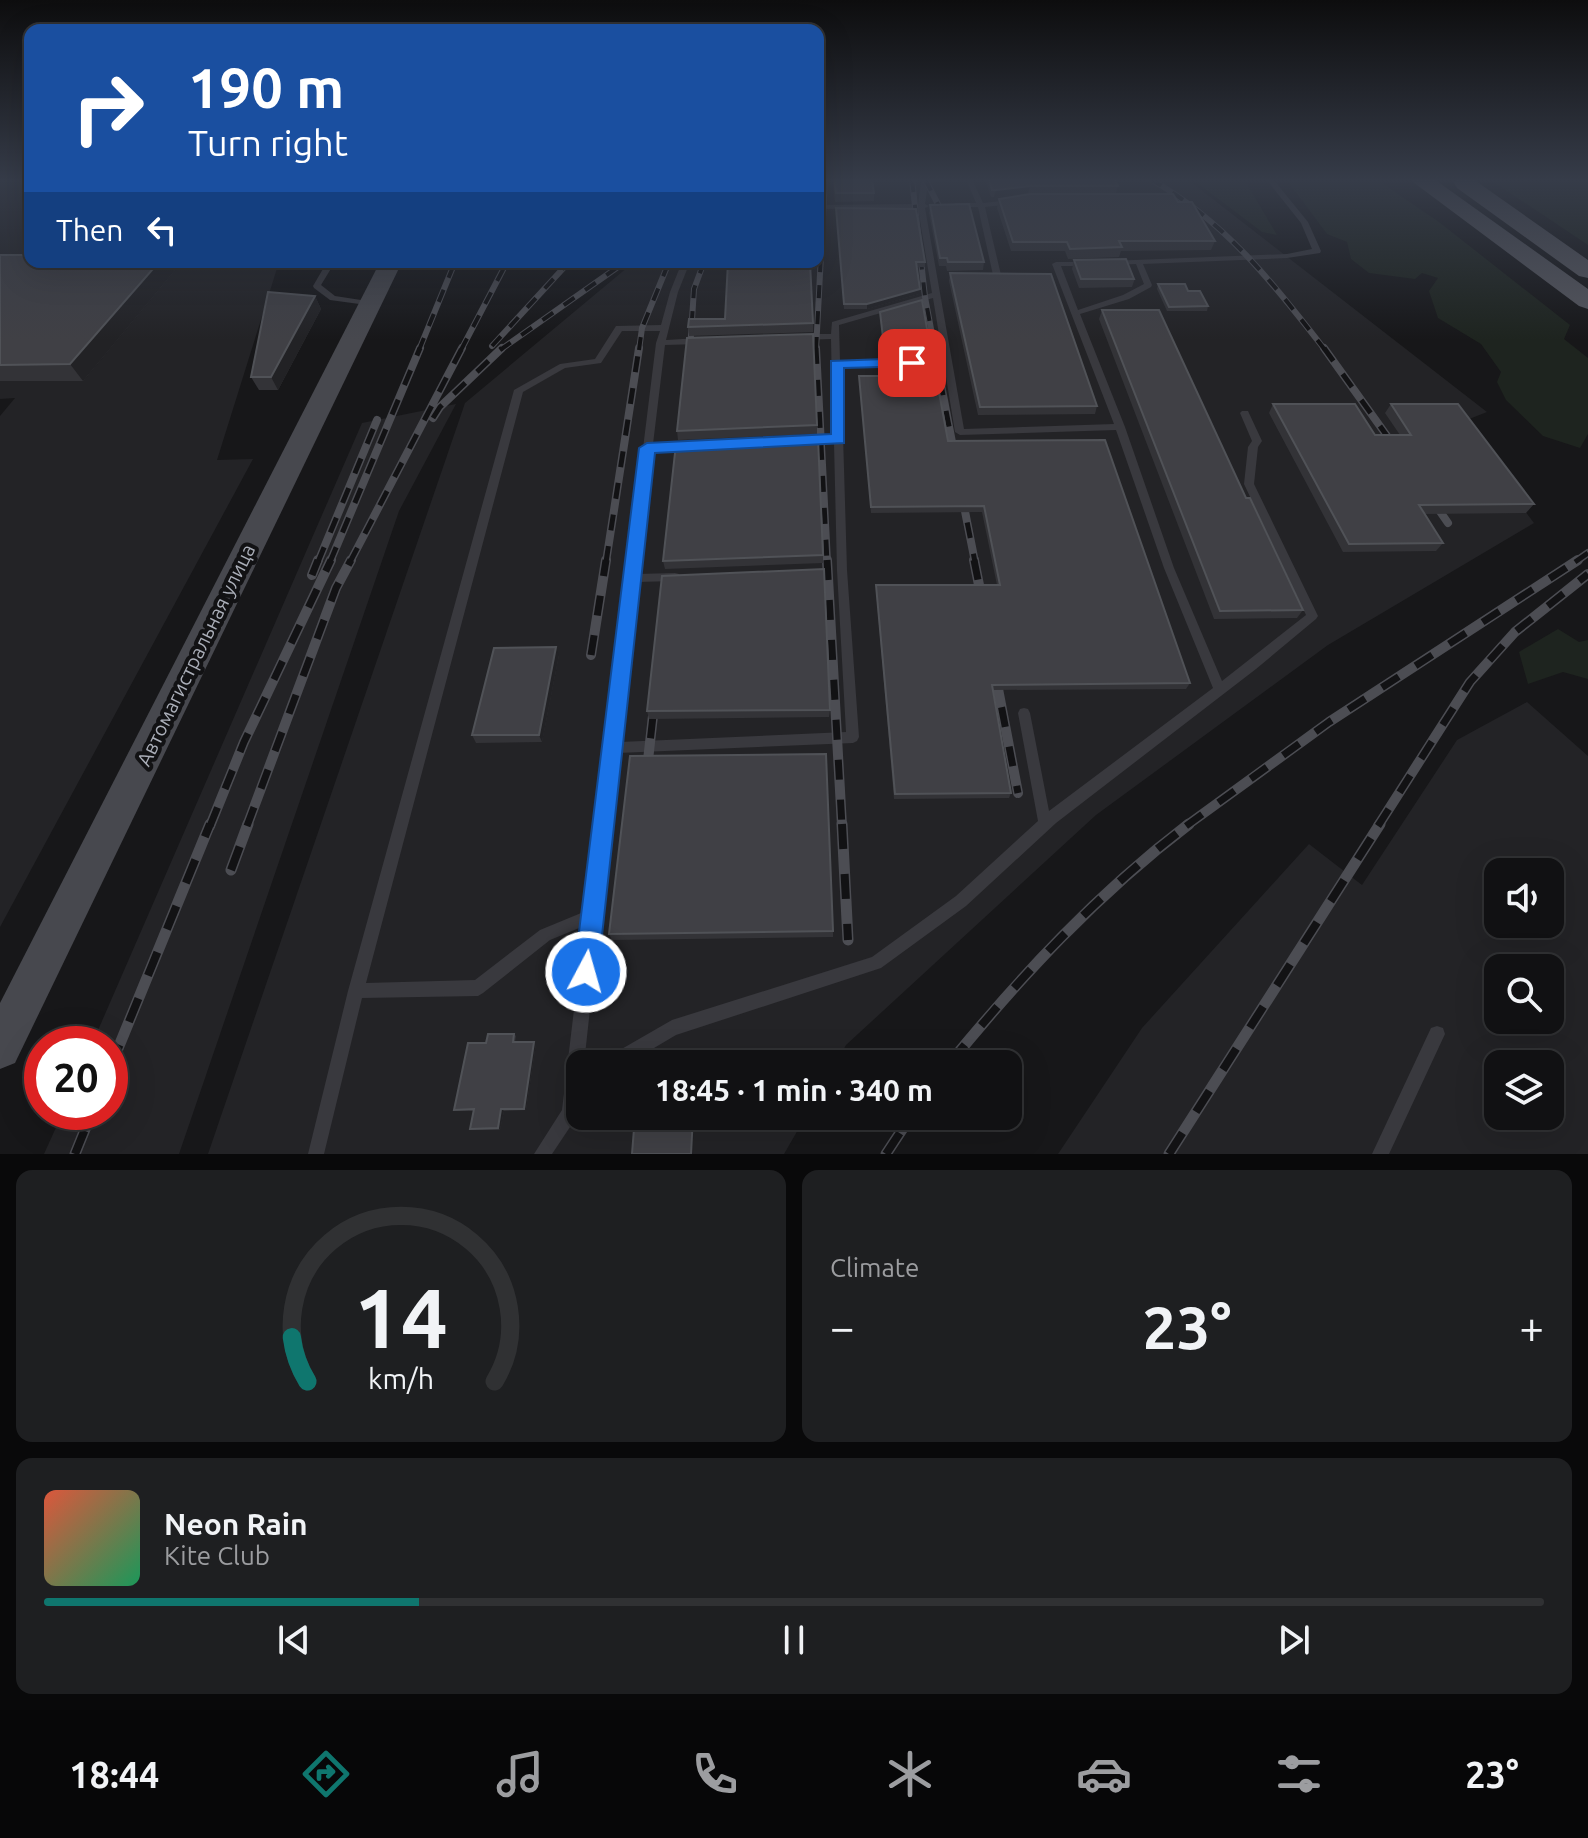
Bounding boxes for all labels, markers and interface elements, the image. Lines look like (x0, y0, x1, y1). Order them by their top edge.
icon: right (56, 56, 160, 160)
text: 190 m (188, 56, 344, 119)
text: Turn right (188, 122, 348, 163)
icon: left (140, 208, 184, 252)
text: Then (56, 213, 124, 247)
pin (878, 329, 946, 397)
icon: arrive (890, 341, 934, 385)
street label: Автомагистральная улица (132, 540, 259, 769)
map controls (1484, 858, 1564, 1130)
button: sound (1484, 858, 1564, 938)
position arrow (544, 930, 628, 1014)
button: search (1484, 954, 1564, 1034)
speed limit sign: 20 (24, 1026, 128, 1130)
button: layers (1484, 1050, 1564, 1130)
text: 18:45 · 1 min · 340 m (655, 1073, 933, 1107)
text: Climate (830, 1253, 919, 1282)
text: 14 (354, 1270, 448, 1364)
text: 23° (1143, 1293, 1231, 1360)
text: − (830, 1302, 855, 1351)
text: + (1519, 1302, 1544, 1351)
text: km/h (368, 1362, 434, 1394)
text: Neon Rain (164, 1507, 308, 1541)
text: Kite Club (164, 1541, 270, 1570)
icon: previous (272, 1618, 316, 1662)
icon: pause (772, 1618, 816, 1662)
icon: next (1272, 1618, 1316, 1662)
icon: directions (298, 1746, 354, 1802)
icon: music (492, 1746, 548, 1802)
icon: phone (687, 1746, 743, 1802)
icon: climate (882, 1746, 938, 1802)
icon: car (1076, 1746, 1132, 1802)
icon: filters (1271, 1746, 1327, 1802)
text: 18:44 (69, 1754, 159, 1795)
text: 23° (1465, 1754, 1519, 1795)

